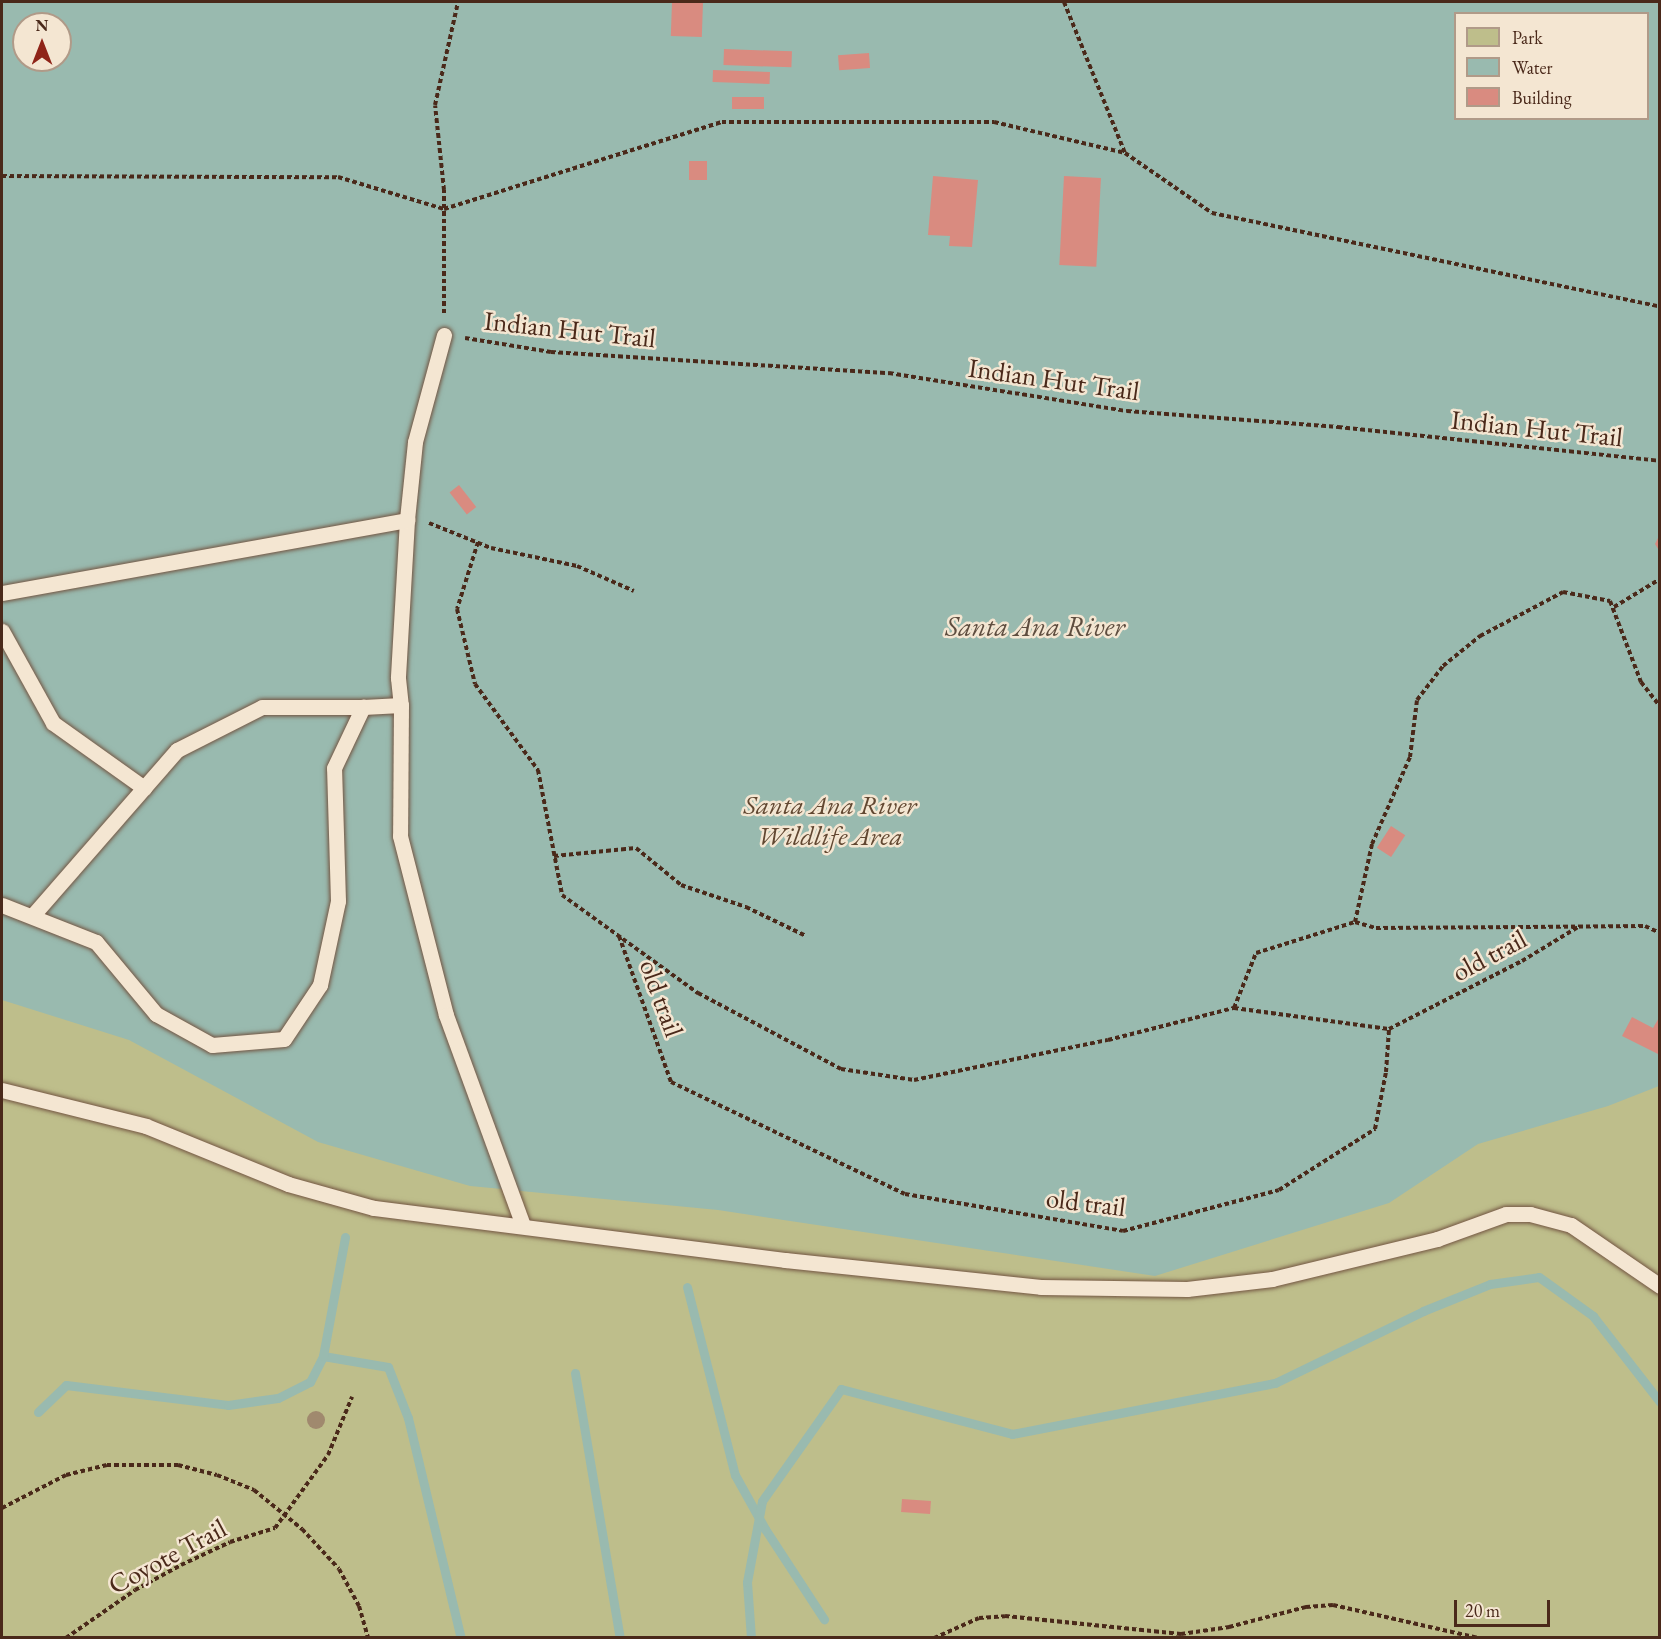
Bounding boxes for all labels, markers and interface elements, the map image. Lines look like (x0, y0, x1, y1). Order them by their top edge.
north arrow (12, 12, 72, 72)
legend (1454, 12, 1649, 120)
text: N (36, 15, 48, 36)
text: Park (1512, 26, 1543, 49)
text: Water (1512, 56, 1553, 79)
text: Building (1512, 86, 1572, 109)
street label: Indian Hut Trail (483, 304, 657, 354)
street label: Indian Hut Trail (966, 351, 1142, 407)
street label: Indian Hut Trail (1450, 403, 1624, 453)
water label: Santa Ana River (945, 609, 1125, 643)
park label: Santa Ana River Wildlife Area (743, 788, 917, 851)
street label: old trail (1446, 922, 1532, 988)
street label: old trail (633, 955, 691, 1041)
street label: old trail (1044, 1181, 1128, 1223)
street label: Coyote Trail (102, 1511, 232, 1601)
scale bar (1457, 1588, 1553, 1626)
text: 20 m (1465, 1599, 1500, 1622)

